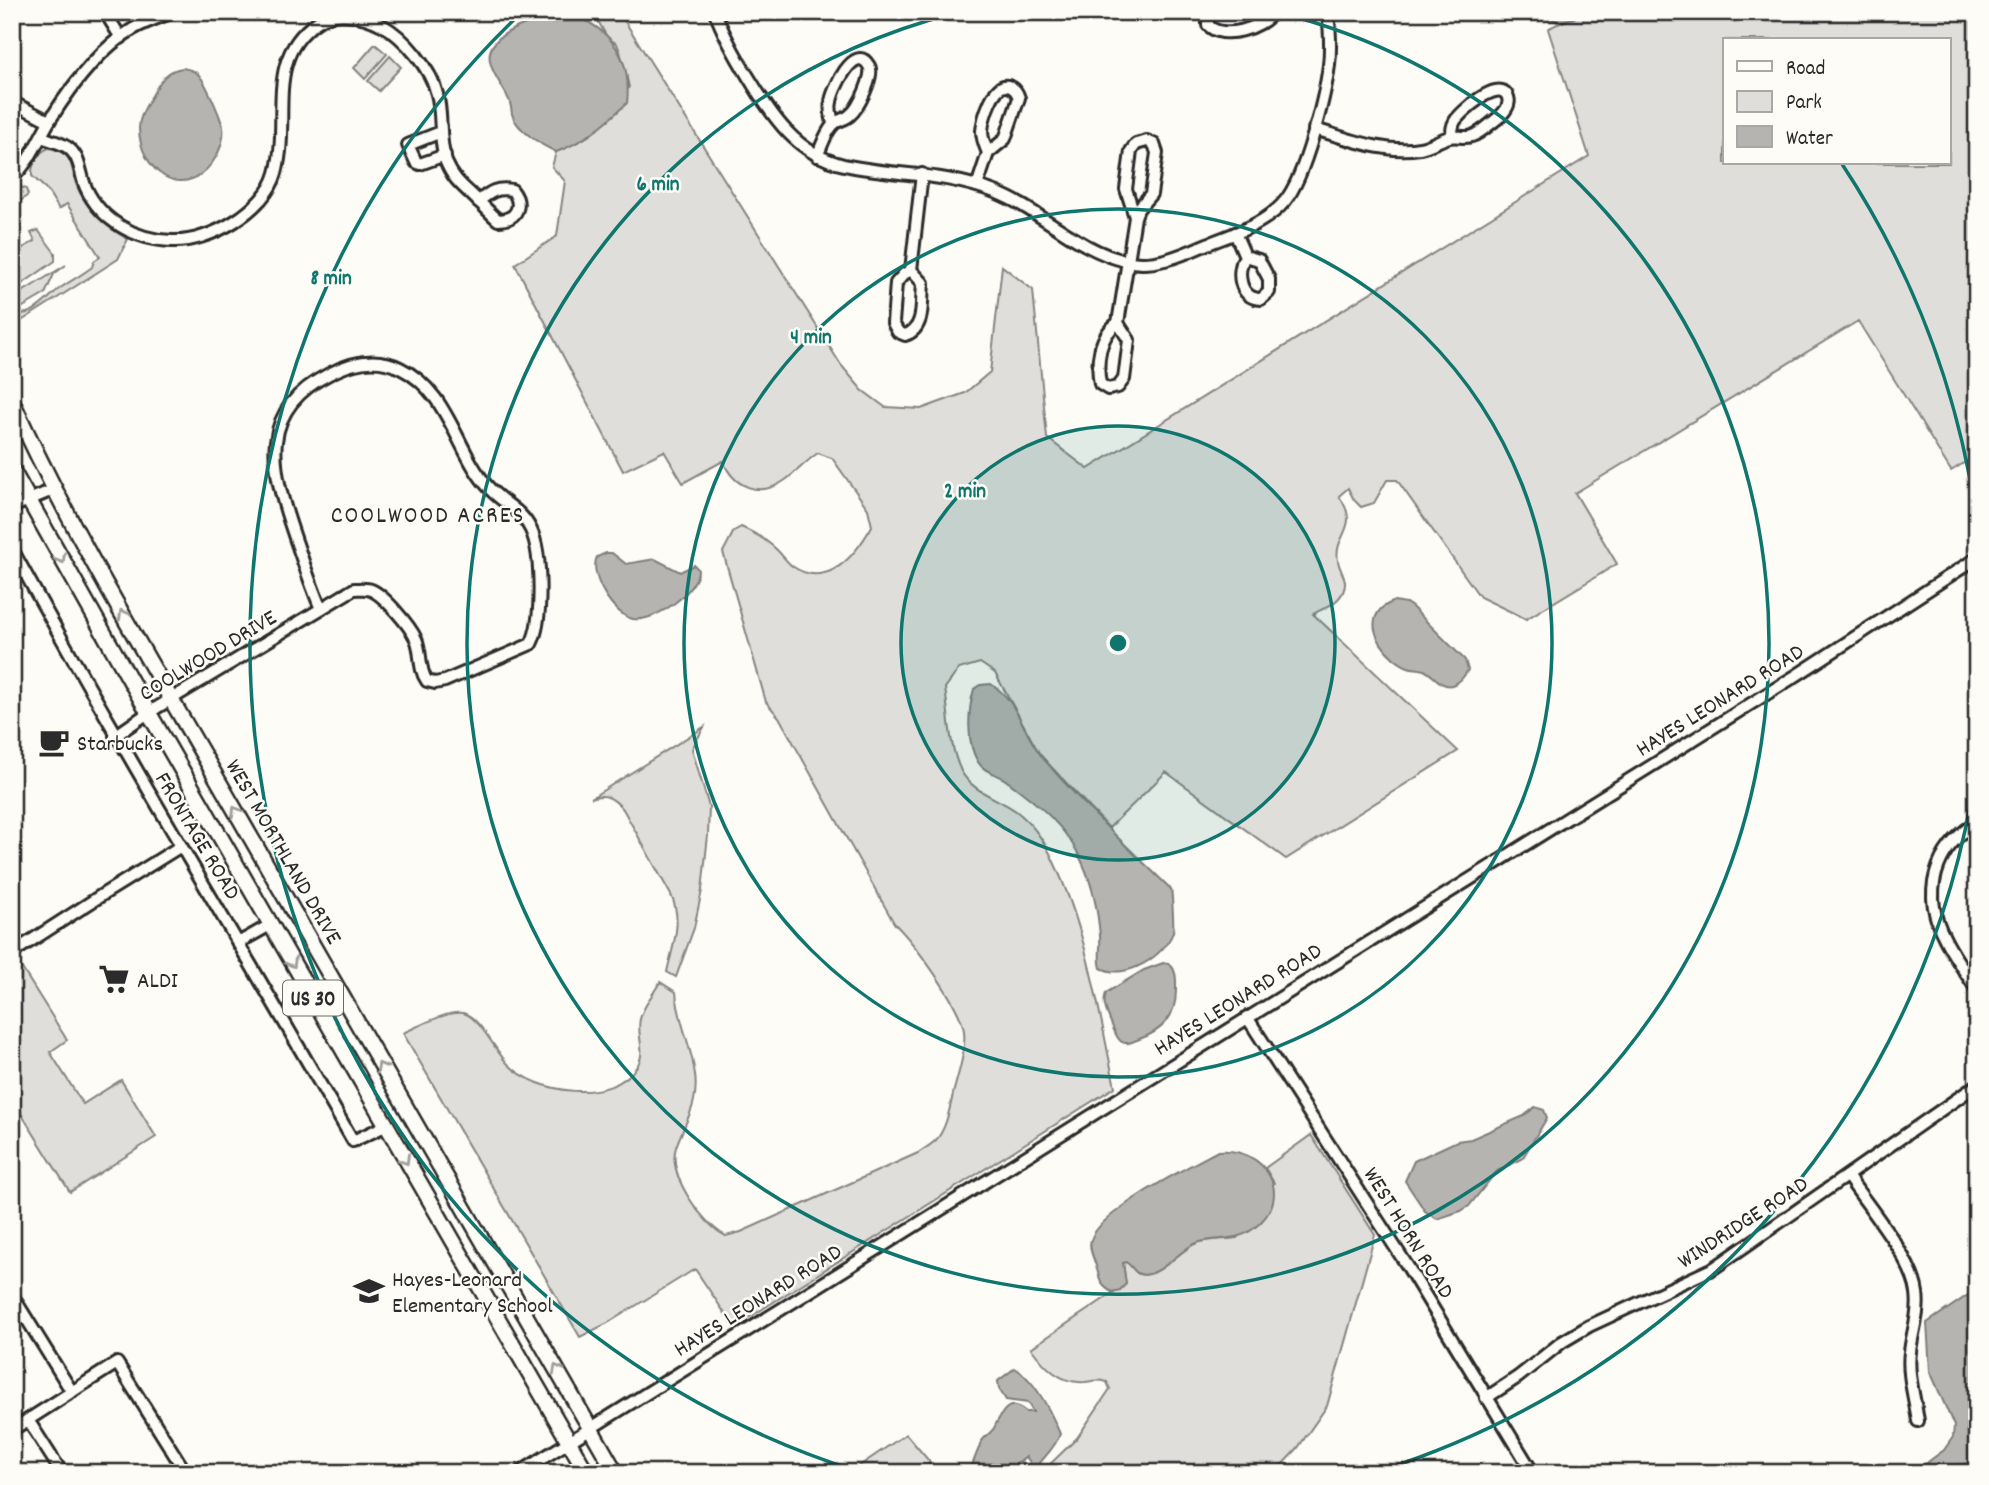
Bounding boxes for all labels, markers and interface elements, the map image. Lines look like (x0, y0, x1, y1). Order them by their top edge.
legend (1723, 38, 1951, 164)
text: Road (1786, 55, 1825, 85)
text: Park (1786, 89, 1822, 119)
text: Water (1786, 125, 1833, 155)
text: 6 min (636, 171, 680, 201)
text: 8 min (310, 265, 352, 295)
text: 4 min (790, 324, 832, 354)
text: 2 min (944, 478, 986, 508)
district label: COOLWOOD ACRES (331, 500, 525, 534)
one-way arrow (53, 552, 66, 565)
street label: COOLWOOD DRIVE (134, 602, 284, 711)
one-way arrow (118, 608, 131, 621)
centre of rings (1106, 631, 1130, 655)
street label: HAYES LEONARD ROAD (1630, 637, 1811, 767)
cafe icon: Starbucks (37, 725, 71, 759)
place label: Starbucks (77, 729, 163, 762)
street label: WEST MORTHLAND DRIVE (215, 754, 349, 952)
street label: FRONTAGE ROAD (145, 767, 247, 907)
one-way arrow (231, 806, 244, 819)
street label: HAYES LEONARD ROAD (1148, 936, 1329, 1066)
one-way arrow (284, 955, 297, 968)
supermarket icon: ALDI (97, 962, 131, 996)
place label: ALDI (137, 966, 178, 999)
road number: US 30 (283, 981, 343, 1016)
one-way arrow (376, 1061, 389, 1074)
one-way arrow (397, 1153, 410, 1166)
street label: WEST HORN ROAD (1353, 1162, 1461, 1306)
street label: WINDRIDGE ROAD (1672, 1169, 1816, 1279)
street label: HAYES LEONARD ROAD (668, 1237, 849, 1367)
place label: Hayes-Leonard Elementary School (392, 1265, 553, 1324)
school or university icon: Hayes-Leonard Elementary School (352, 1274, 386, 1308)
one-way arrow (552, 1363, 565, 1376)

